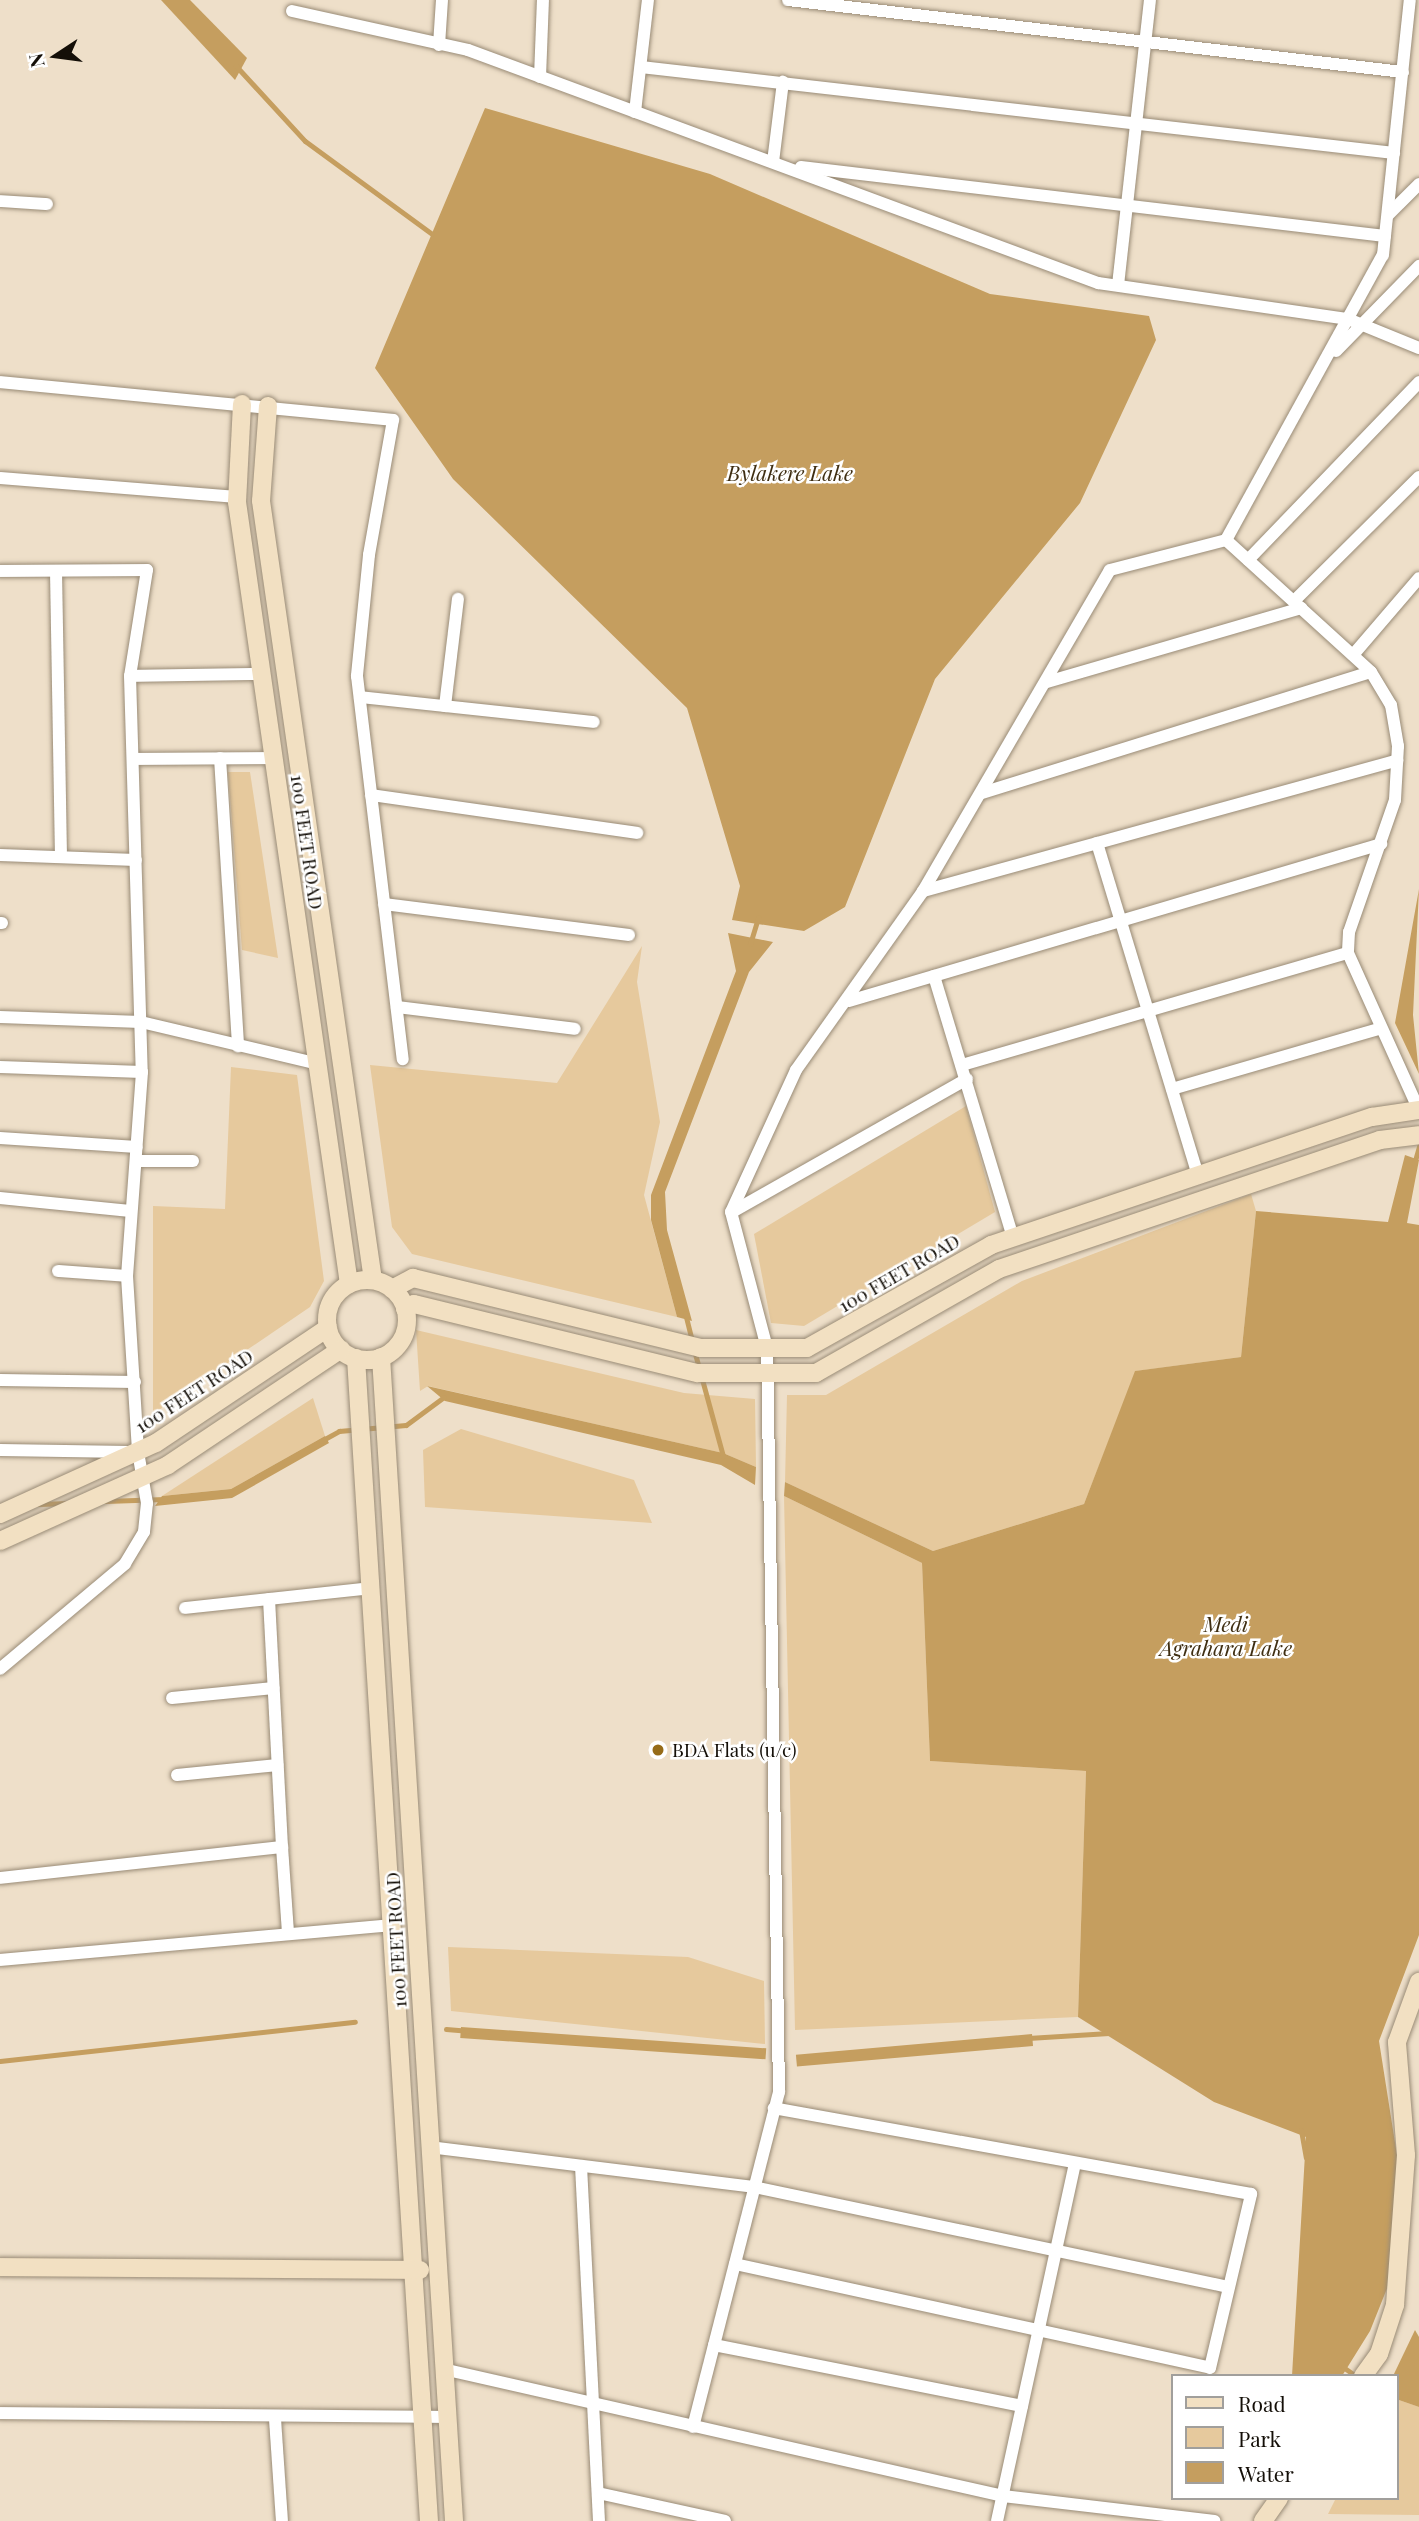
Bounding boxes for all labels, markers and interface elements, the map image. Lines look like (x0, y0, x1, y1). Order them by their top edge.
north arrow (21, 21, 91, 91)
text: N (21, 51, 50, 70)
water label: Bylakere Lake (727, 459, 853, 485)
street label: 100 FEET ROAD (286, 773, 328, 911)
street label: 100 FEET ROAD (834, 1229, 964, 1317)
street label: 100 FEET ROAD (131, 1344, 257, 1438)
water label: Medi Agrahara Lake (1160, 1610, 1292, 1660)
place label: BDA Flats (u/c) (672, 1739, 796, 1761)
marker: BDA Flats (u/c) (650, 1742, 666, 1758)
street label: 100 FEET ROAD (381, 1871, 411, 2009)
legend (1170, 2374, 1398, 2500)
text: Road (1238, 2389, 1286, 2417)
text: Park (1238, 2424, 1281, 2452)
text: Water (1238, 2459, 1294, 2487)

